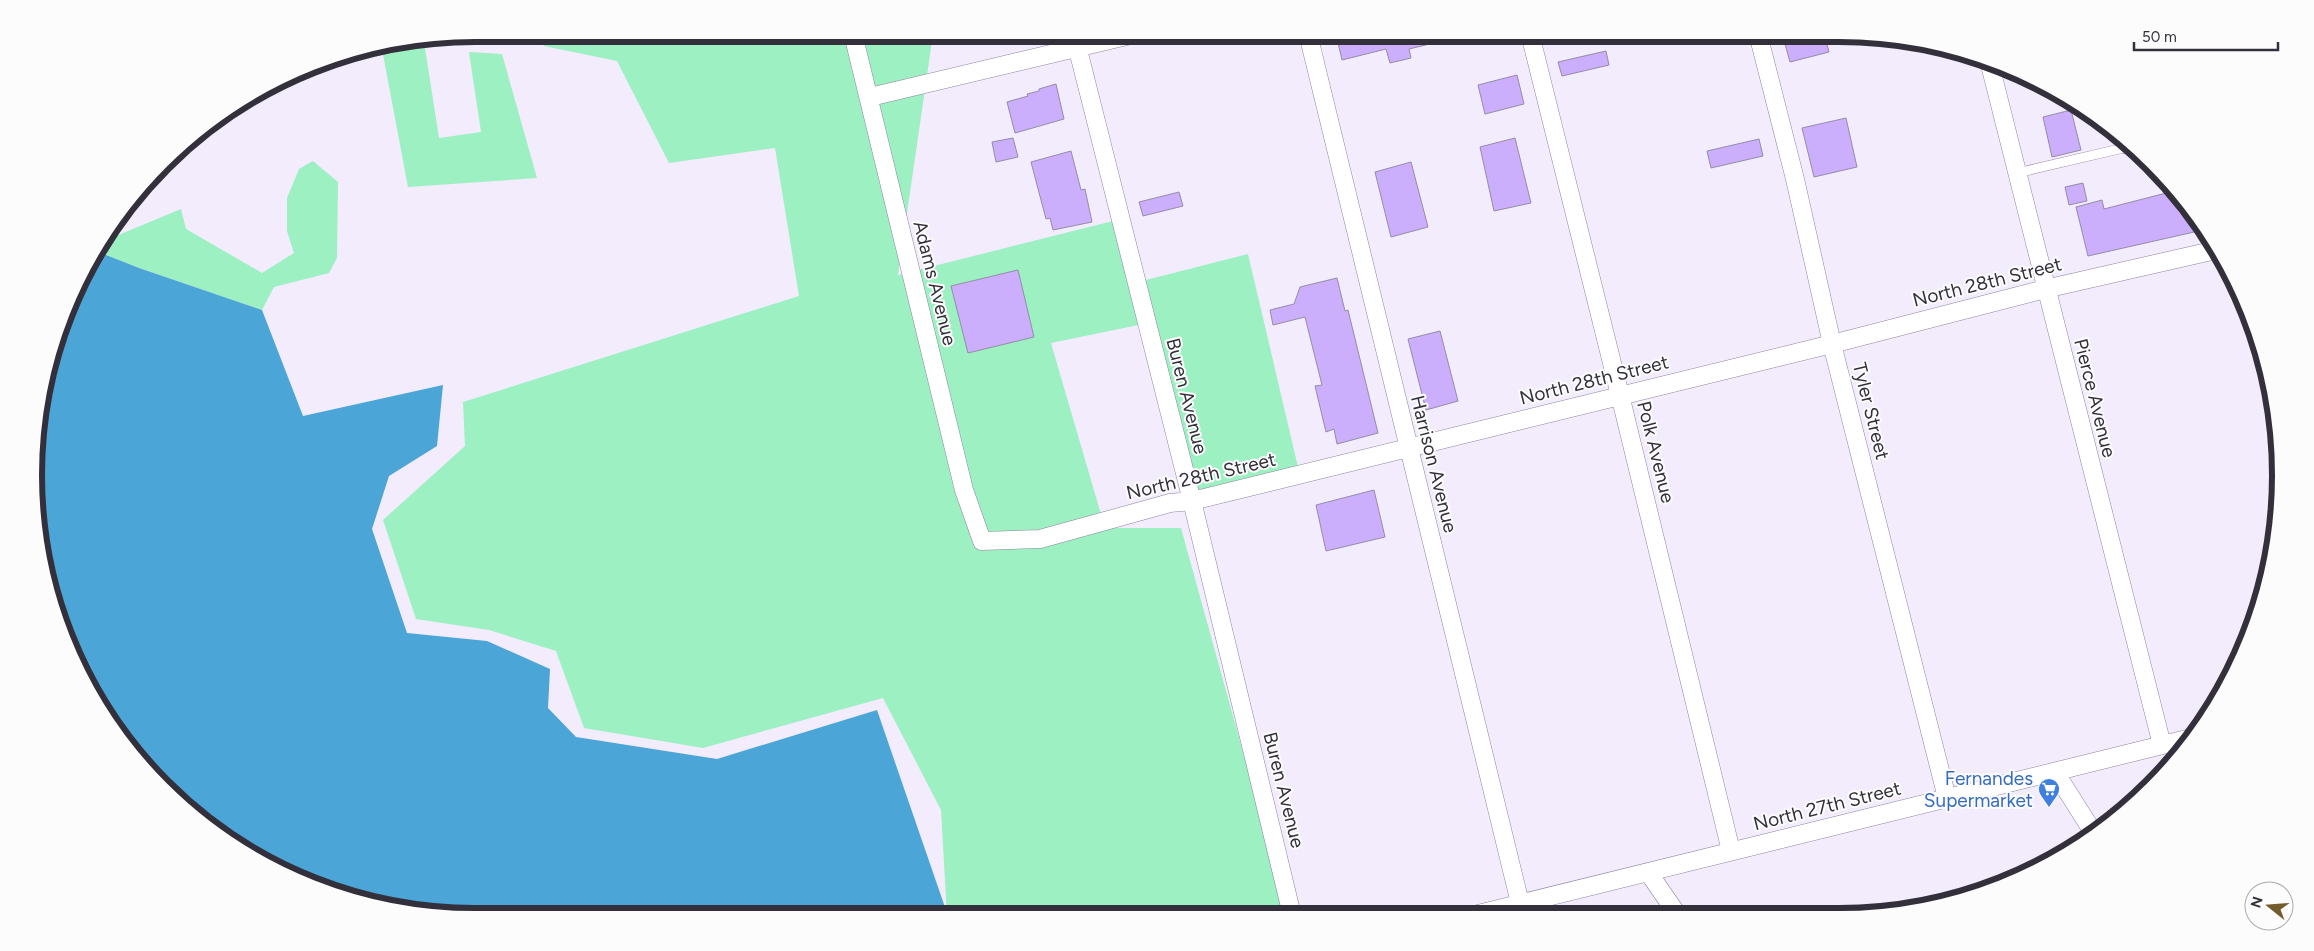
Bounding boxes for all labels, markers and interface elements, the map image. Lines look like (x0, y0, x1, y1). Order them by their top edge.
scale bar (2134, 20, 2278, 52)
text: 50 m (2142, 28, 2177, 46)
street label: Adams Avenue (908, 218, 962, 348)
street label: North 28th Street (1910, 252, 2064, 312)
street label: Buren Avenue (1162, 336, 1212, 456)
street label: Pierce Avenue (2069, 336, 2121, 460)
street label: North 28th Street (1517, 350, 1671, 410)
street label: Tyler Street (1848, 360, 1894, 462)
street label: Harrison Avenue (1406, 393, 1462, 535)
street label: Polk Avenue (1632, 399, 1680, 505)
street label: North 28th Street (1124, 448, 1278, 504)
street label: Buren Avenue (1259, 730, 1309, 850)
place label: Fernandes Supermarket (1924, 767, 2033, 812)
street label: North 27th Street (1751, 777, 1903, 835)
supermarket icon: Fernandes Supermarket (2037, 777, 2061, 808)
north arrow (2244, 881, 2294, 931)
text: N (2247, 895, 2267, 910)

